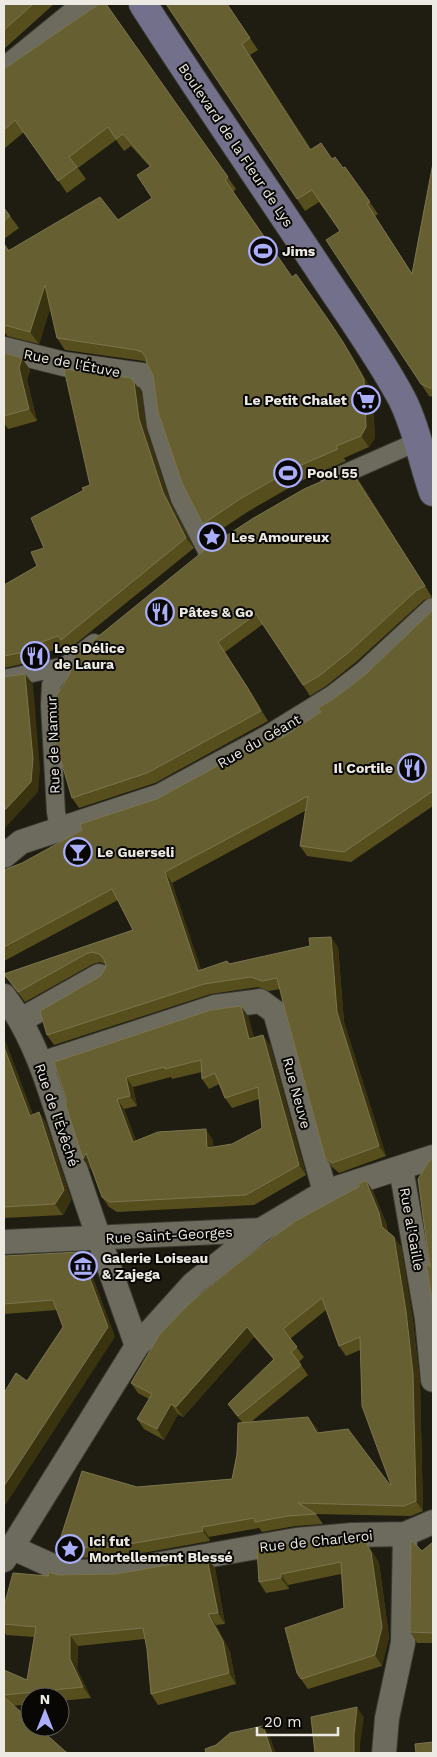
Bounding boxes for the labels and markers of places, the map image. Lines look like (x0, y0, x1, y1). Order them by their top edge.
sports icon: Jims (248, 236, 278, 266)
place label: Jims (282, 243, 316, 259)
supermarket icon: Le Petit Chalet (351, 385, 381, 415)
place label: Le Petit Chalet (244, 392, 347, 408)
sports icon: Pool 55 (273, 458, 303, 488)
place label: Pool 55 (307, 465, 358, 481)
place icon: Les Amoureux (197, 522, 227, 552)
place label: Les Amoureux (231, 529, 330, 545)
restaurant icon: Pâtes & Go (145, 597, 175, 627)
place label: Pâtes & Go (179, 604, 253, 620)
place label: Les Délice de Laura (54, 640, 125, 672)
restaurant icon: Les Délice de Laura (20, 641, 50, 671)
restaurant icon: Il Cortile (397, 753, 427, 783)
place label: Il Cortile (334, 760, 393, 776)
bar icon: Le Guerseli (63, 837, 93, 867)
place label: Le Guerseli (97, 844, 174, 860)
place label: Galerie Loiseau & Zajega (102, 1250, 208, 1282)
museum icon: Galerie Loiseau & Zajega (68, 1251, 98, 1281)
place label: Ici fut Mortellement Blessé (89, 1533, 233, 1565)
place icon: Ici fut Mortellement Blessé (55, 1534, 85, 1564)

